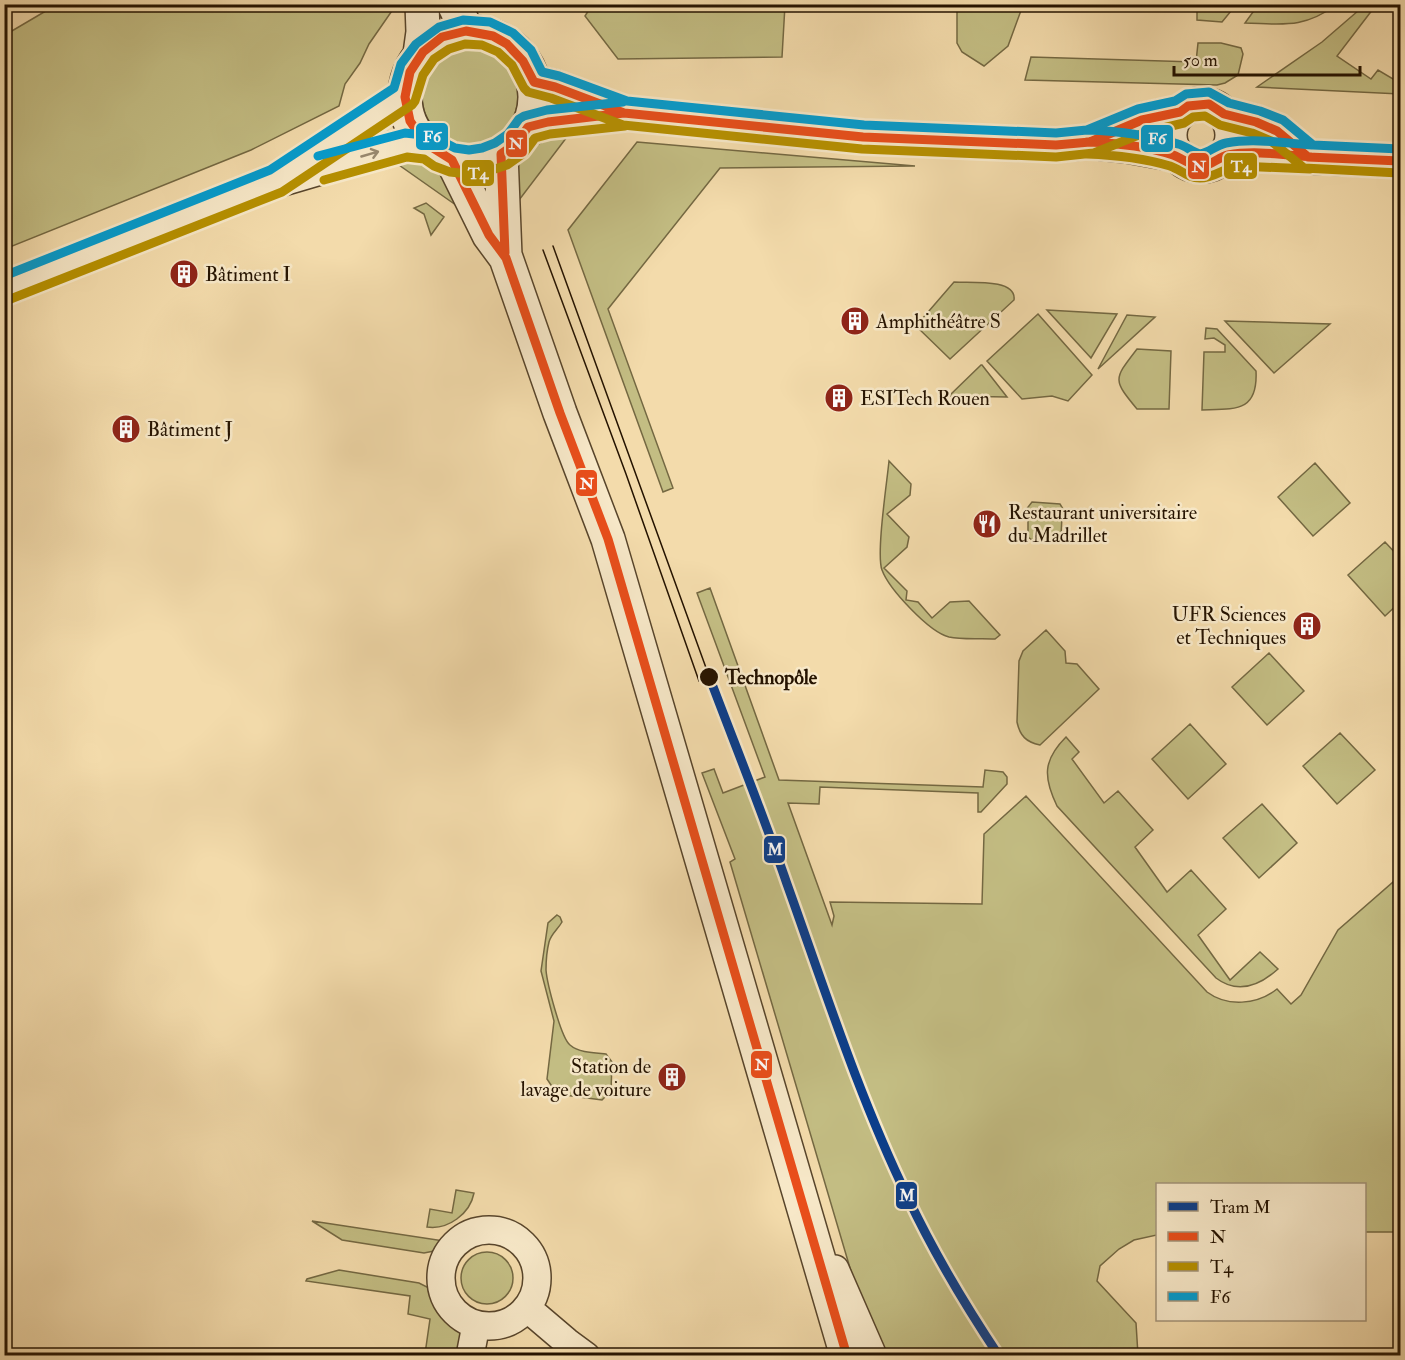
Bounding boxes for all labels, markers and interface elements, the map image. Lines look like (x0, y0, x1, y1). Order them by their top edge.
scale bar (1174, 39, 1360, 77)
text: 50 m (1183, 49, 1218, 72)
line badge: F6 (415, 122, 449, 151)
line badge: F6 (1140, 124, 1174, 153)
text: F6 (423, 127, 443, 147)
line badge: N (505, 129, 528, 158)
text: F6 (1148, 129, 1168, 149)
text: N (508, 134, 524, 154)
one-way arrow (361, 148, 380, 159)
line badge: N (1187, 152, 1210, 180)
line badge: T4 (1223, 152, 1258, 180)
text: N (1191, 157, 1207, 177)
text: T4 (1230, 157, 1253, 177)
line badge: T4 (461, 159, 495, 187)
text: T4 (467, 164, 490, 184)
building icon: Bâtiment I (168, 258, 200, 290)
place label: Bâtiment I (205, 262, 291, 287)
building icon: Amphithéâtre S (839, 305, 871, 337)
place label: Amphithéâtre S (875, 309, 1001, 335)
building icon: ESITech Rouen (823, 382, 855, 414)
place label: ESITech Rouen (860, 386, 990, 411)
building icon: Bâtiment J (110, 413, 142, 445)
place label: Bâtiment J (147, 417, 233, 442)
line badge: N (575, 469, 598, 497)
text: N (579, 474, 595, 494)
place label: Restaurant universitaire du Madrillet (1008, 500, 1197, 548)
restaurant icon: Restaurant universitaire du Madrillet (971, 508, 1003, 540)
place label: UFR Sciences et Techniques (1172, 602, 1286, 650)
building icon: UFR Sciences et Techniques (1291, 610, 1323, 642)
place label: Technopôle (724, 665, 818, 691)
marker: Technopôle (698, 666, 720, 688)
line badge: M (763, 835, 786, 864)
text: M (766, 840, 783, 860)
line badge: N (750, 1050, 773, 1079)
place label: Station de lavage de voiture (521, 1054, 651, 1102)
text: N (754, 1055, 770, 1075)
building icon: Station de lavage de voiture (656, 1061, 688, 1093)
line badge: M (895, 1181, 918, 1210)
legend (1156, 1183, 1366, 1321)
text: M (898, 1186, 915, 1206)
text: Tram M (1210, 1196, 1271, 1219)
text: N (1210, 1226, 1226, 1249)
text: T4 (1210, 1256, 1234, 1279)
text: F6 (1210, 1286, 1231, 1309)

